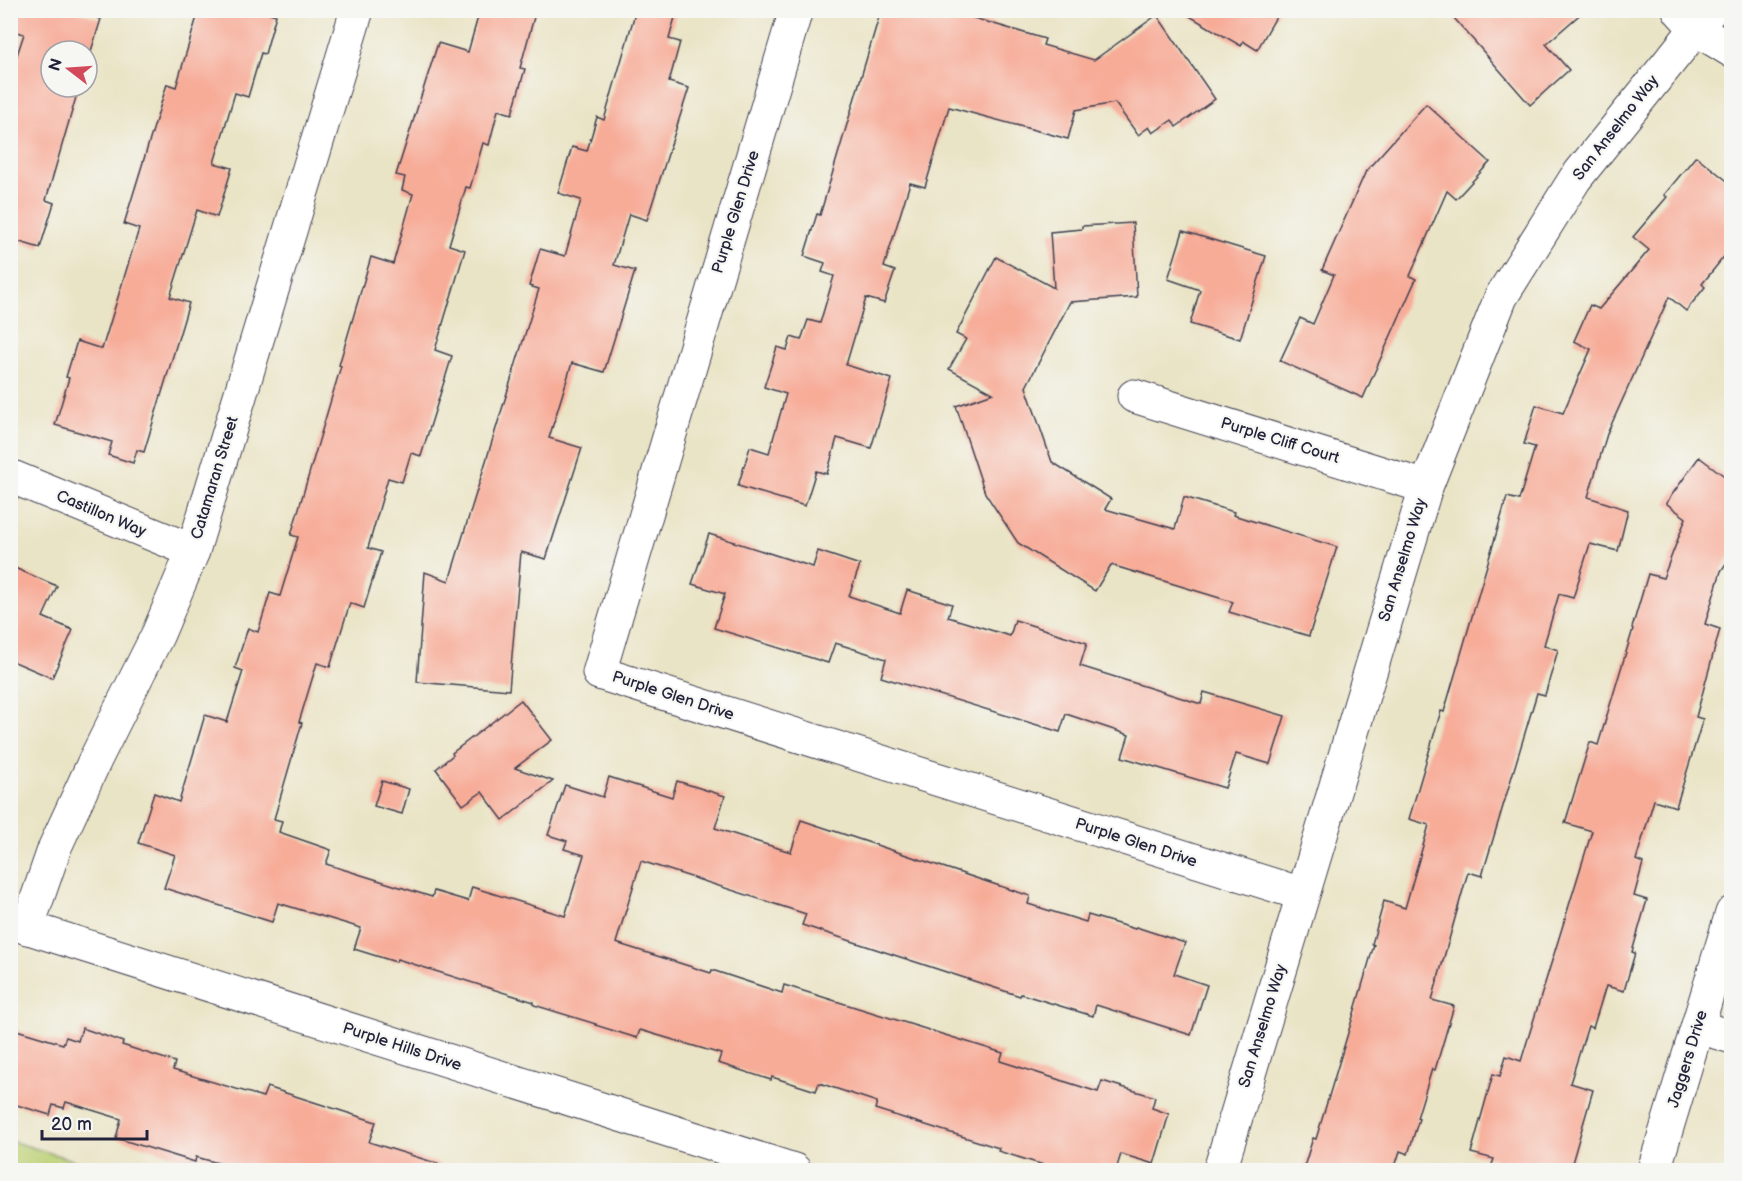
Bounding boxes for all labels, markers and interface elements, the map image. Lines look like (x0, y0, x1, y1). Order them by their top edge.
north arrow (39, 39, 99, 99)
text: N (45, 57, 67, 74)
street label: San Anselmo Way (1569, 71, 1663, 184)
street label: Purple Glen Drive (708, 148, 764, 276)
street label: Catamaran Street (187, 414, 243, 542)
street label: Purple Cliff Court (1218, 414, 1342, 468)
street label: Castillon Way (53, 487, 150, 542)
street label: San Anselmo Way (1375, 495, 1431, 624)
street label: Purple Glen Drive (610, 667, 737, 725)
street label: Purple Glen Drive (1073, 814, 1200, 872)
street label: San Anselmo Way (1235, 961, 1291, 1090)
street label: Jaggers Drive (1664, 1008, 1712, 1110)
street label: Purple Hills Drive (340, 1019, 464, 1075)
scale bar (42, 1103, 147, 1141)
text: 20 m (51, 1114, 92, 1135)

